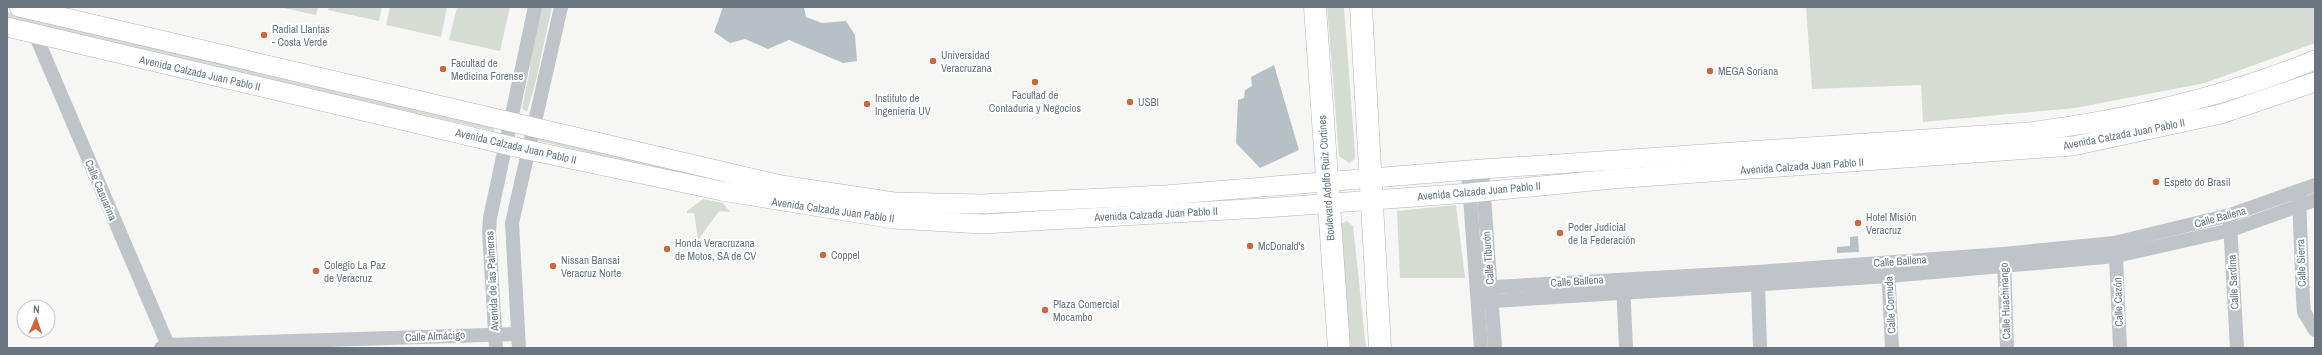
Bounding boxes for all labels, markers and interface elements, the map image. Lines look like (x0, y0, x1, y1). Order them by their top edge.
place label: Radial Llantas - Costa Verde (272, 22, 330, 49)
marker: Radial Llantas - Costa Verde (259, 30, 269, 40)
place label: Universidad Veracruzana (941, 48, 992, 75)
street label: Avenida Calzada Juan Pablo II (137, 52, 262, 94)
place label: Facultad de Medicina Forense (451, 56, 523, 83)
marker: Universidad Veracruzana (928, 56, 938, 66)
marker: Facultad de Medicina Forense (438, 64, 448, 74)
place label: MEGA Soriana (1718, 64, 1778, 78)
marker: MEGA Soriana (1705, 66, 1715, 76)
marker: Facultad de Contaduría y Negocios (1030, 77, 1040, 87)
place label: Facultad de Contaduría y Negocios (989, 88, 1082, 115)
place label: Instituto de Ingeniería UV (875, 91, 931, 118)
place label: USBI (1138, 95, 1159, 109)
marker: USBI (1125, 97, 1135, 107)
marker: Instituto de Ingeniería UV (862, 99, 872, 109)
street label: Boulevard Adolfo Ruiz Cortines (1315, 114, 1337, 241)
street label: Avenida Calzada Juan Pablo II (2061, 115, 2186, 153)
street label: Avenida Calzada Juan Pablo II (453, 125, 578, 167)
street label: Avenida Calzada Juan Pablo II (1739, 155, 1864, 177)
street label: Calle Casuarina (82, 157, 120, 223)
place label: Espeto do Brasil (2164, 175, 2230, 189)
marker: Espeto do Brasil (2151, 177, 2161, 187)
street label: Avenida Calzada Juan Pablo II (1416, 179, 1541, 203)
street label: Avenida Calzada Juan Pablo II (770, 194, 895, 226)
street label: Calle Ballena (2193, 203, 2247, 231)
street label: Avenida Calzada Juan Pablo II (1093, 204, 1218, 224)
place label: Hotel Misión Veracruz (1866, 210, 1917, 237)
marker: Hotel Misión Veracruz (1853, 218, 1863, 228)
place label: Poder Judicial de la Federación (1568, 220, 1635, 247)
marker: Poder Judicial de la Federación (1555, 228, 1565, 238)
street label: Avenida de las Palmeras (482, 230, 502, 332)
street label: Calle Tiburón (1479, 231, 1497, 285)
place label: Honda Veracruzana de Motos, SA de CV (675, 236, 756, 263)
place label: McDonald's (1258, 239, 1305, 253)
street label: Calle Sierra (2293, 239, 2309, 287)
marker: McDonald's (1245, 241, 1255, 251)
marker: Honda Veracruzana de Motos, SA de CV (662, 244, 672, 254)
place label: Coppel (831, 248, 860, 262)
marker: Coppel (818, 250, 828, 260)
street label: Calle Ballena (1873, 252, 1927, 270)
place label: Nissan Bansai Veracruz Norte (561, 253, 621, 280)
street label: Calle Sardina (2225, 254, 2241, 310)
place label: Colegio La Paz de Veracruz (324, 258, 386, 285)
marker: Nissan Bansai Veracruz Norte (548, 261, 558, 271)
street label: Calle Huachinango (1997, 262, 2013, 340)
marker: Colegio La Paz de Veracruz (311, 266, 321, 276)
street label: Calle Ballena (1550, 272, 1604, 290)
street label: Calle Cornuda (1882, 276, 1898, 334)
street label: Calle Cazón (2110, 277, 2126, 327)
place label: Plaza Comercial Mocambo (1053, 297, 1119, 324)
north arrow (16, 299, 56, 339)
text: N (33, 302, 40, 316)
marker: Plaza Comercial Mocambo (1040, 305, 1050, 315)
street label: Calle Almácigo (405, 327, 465, 345)

